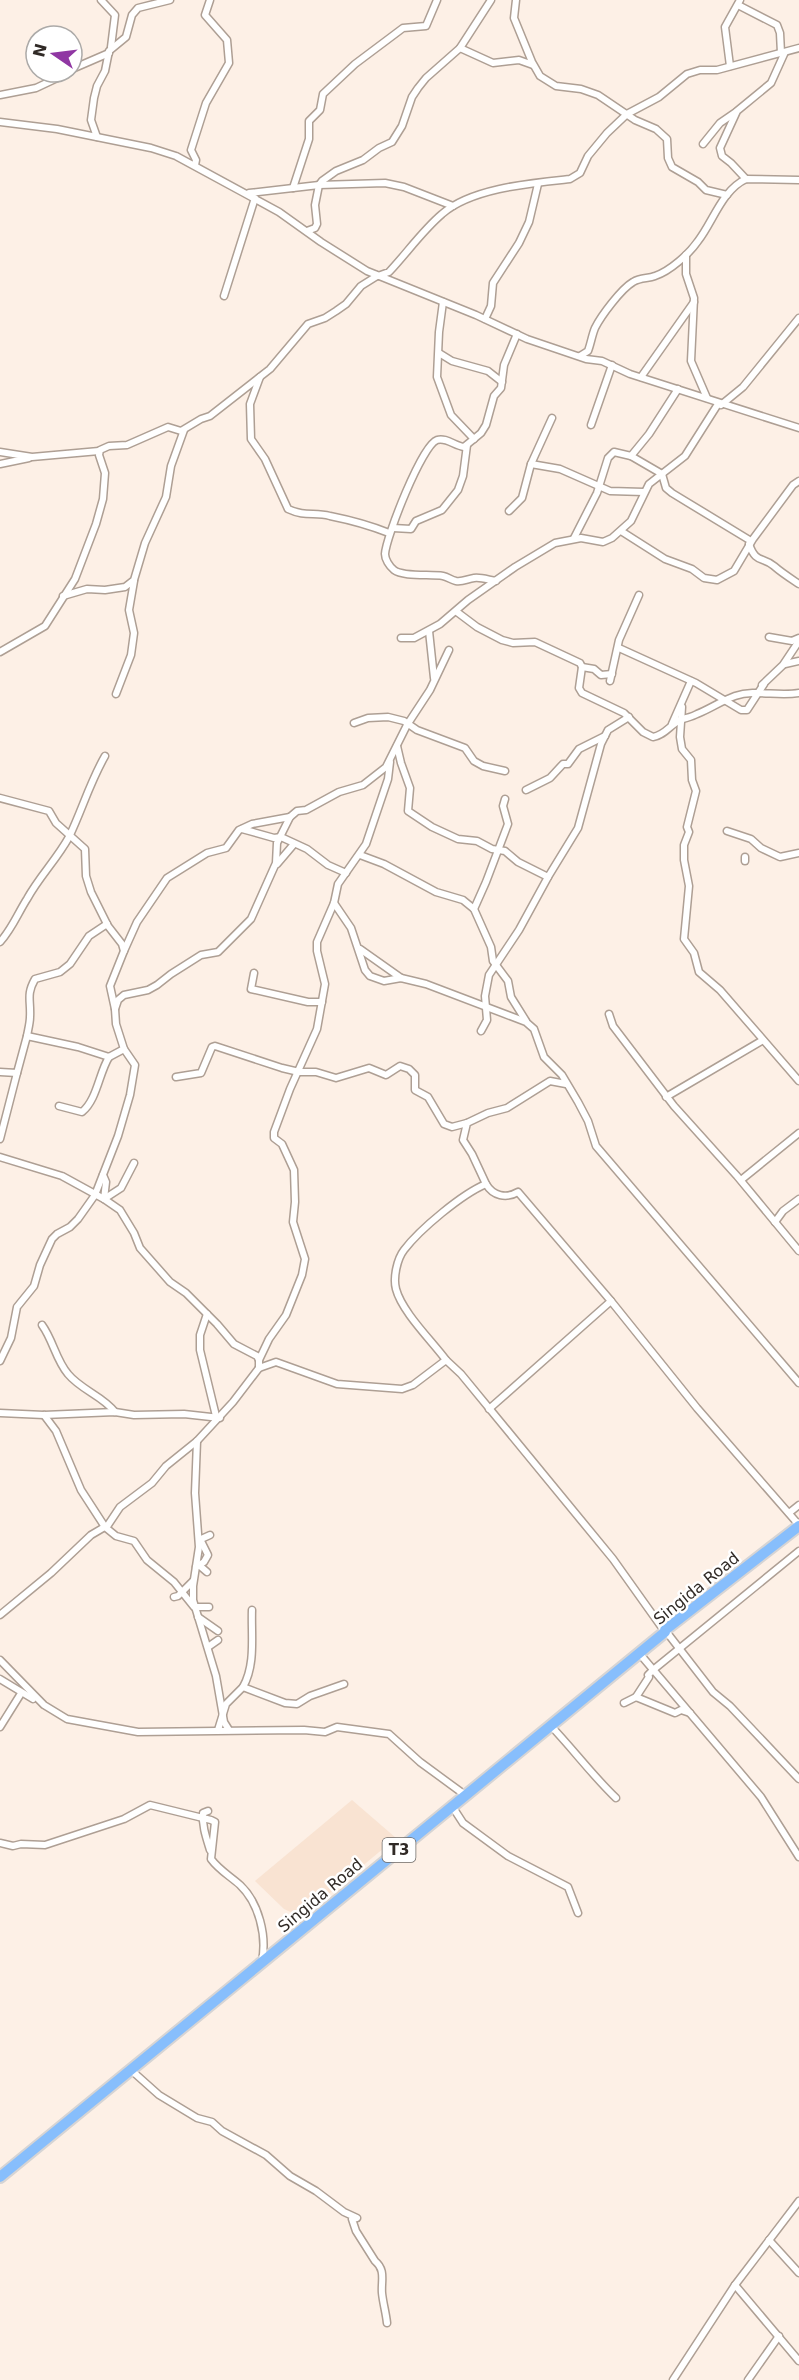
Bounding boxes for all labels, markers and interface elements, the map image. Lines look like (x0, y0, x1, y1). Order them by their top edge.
north arrow (24, 24, 84, 84)
text: N (29, 42, 51, 59)
street label: Singida Road (650, 1548, 743, 1629)
road number: T3 (382, 1838, 416, 1862)
street label: Singida Road (274, 1855, 366, 1936)

